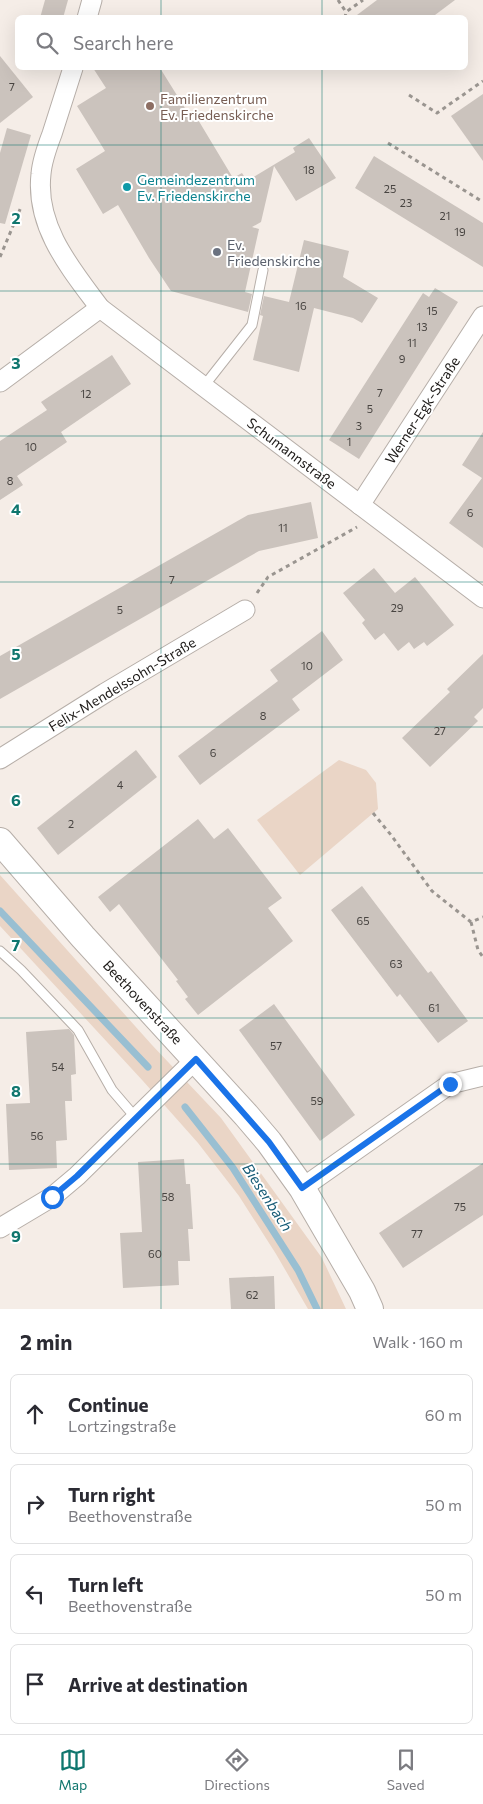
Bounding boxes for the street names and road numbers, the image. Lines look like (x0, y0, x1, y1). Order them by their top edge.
street label: Werner-Egk-Straße (381, 353, 463, 467)
street label: Schumannstraße (244, 414, 340, 492)
street label: Felix-Mendelssohn-Straße (45, 633, 199, 735)
street label: Beethovenstraße (100, 956, 186, 1048)

